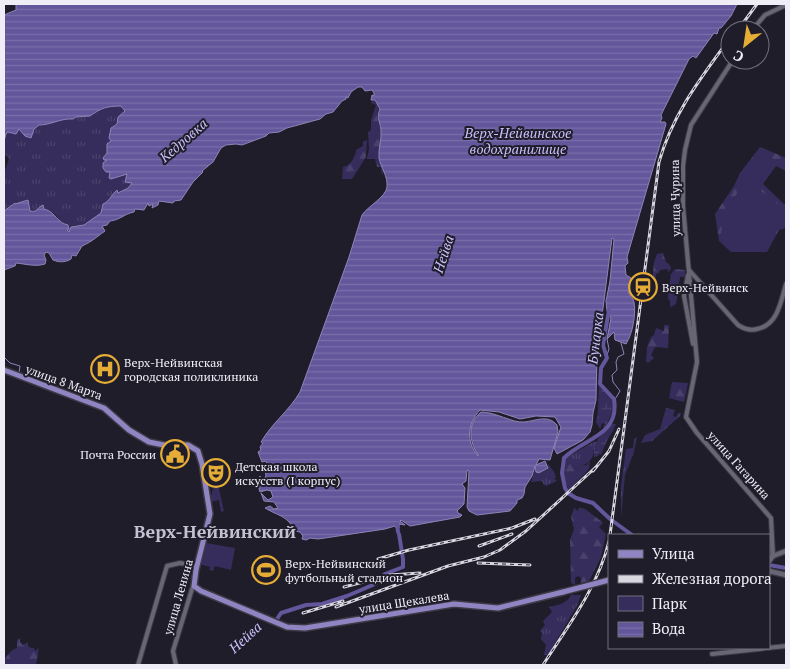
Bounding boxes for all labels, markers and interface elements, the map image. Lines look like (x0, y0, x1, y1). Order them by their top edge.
north arrow (720, 20, 770, 70)
text: С (730, 46, 747, 67)
water label: Кедровка (154, 114, 211, 167)
water label: Верх-Нейвинское водохранилище (464, 123, 572, 158)
street label: улица Чурина (667, 159, 683, 238)
water label: Нейва (428, 233, 458, 276)
station icon: Верх-Нейвинск (628, 272, 658, 302)
place label: Верх-Нейвинск (662, 280, 749, 295)
water label: Бунарка (582, 311, 608, 366)
hospital icon: Верх-Нейвинская городская поликлиника (90, 354, 120, 384)
place label: Верх-Нейвинская городская поликлиника (124, 355, 258, 384)
street label: улица 8 Марта (23, 361, 104, 403)
street label: улица Гагарина (704, 427, 774, 502)
public building icon: Почта России (160, 439, 190, 469)
place label: Почта России (80, 447, 156, 462)
theatre icon: Детская школа искусств (I корпус) (201, 458, 231, 488)
place label: Детская школа искусств (I корпус) (235, 459, 340, 488)
district label: Верх-Нейвинский (134, 519, 296, 543)
legend (608, 534, 770, 649)
text: Улица (652, 543, 695, 563)
sports icon: Верх-Нейвинский футбольный стадион (251, 555, 281, 585)
place label: Верх-Нейвинский футбольный стадион (285, 556, 403, 585)
street label: улица Ленина (160, 557, 196, 637)
text: Железная дорога (652, 568, 772, 588)
street label: улица Щекалева (357, 587, 450, 617)
text: Парк (652, 593, 688, 613)
water label: Нейва (224, 617, 266, 658)
text: Вода (652, 618, 686, 638)

